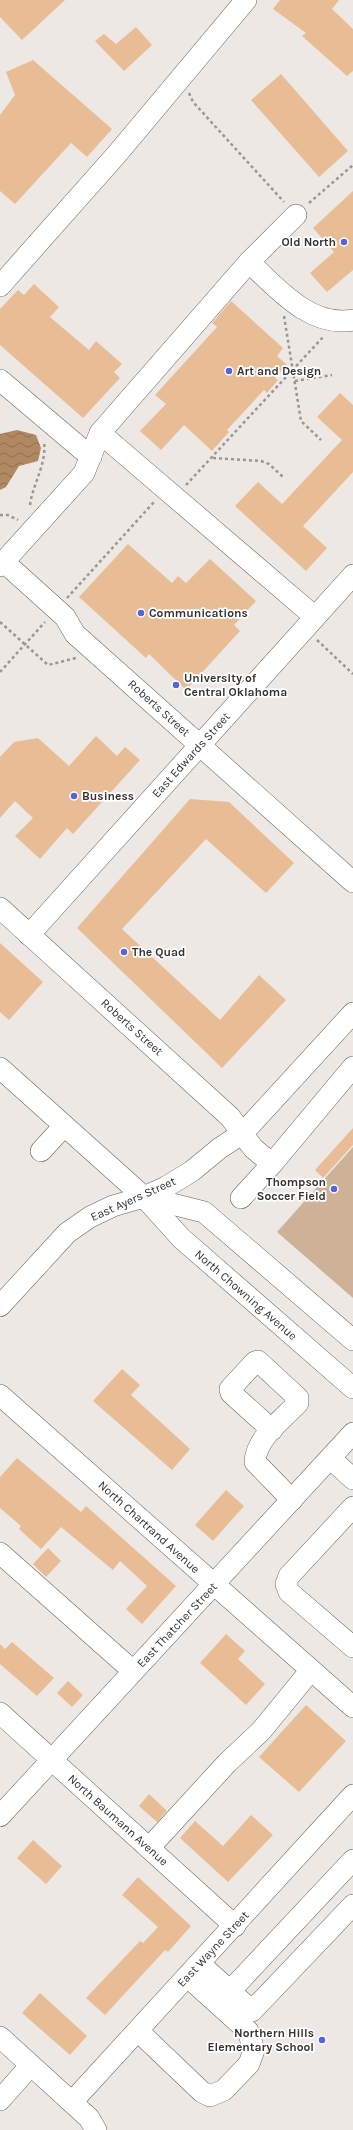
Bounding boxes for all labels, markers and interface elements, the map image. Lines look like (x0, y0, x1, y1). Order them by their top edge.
place label: Old North (281, 235, 336, 249)
marker: Old North (339, 237, 349, 247)
place label: Art and Design (237, 364, 321, 378)
marker: Art and Design (224, 366, 234, 376)
place label: Communications (149, 606, 248, 620)
marker: Communications (136, 608, 146, 618)
place label: University of Central Oklahoma (184, 671, 287, 699)
street label: Roberts Street (125, 677, 193, 740)
marker: University of Central Oklahoma (171, 680, 181, 690)
street label: East Edwards Street (149, 709, 233, 800)
place label: Business (82, 789, 134, 803)
marker: Business (69, 791, 79, 801)
place label: The Quad (132, 945, 185, 959)
marker: The Quad (119, 947, 129, 957)
street label: Roberts Street (98, 996, 166, 1059)
street label: East Ayers Street (88, 1174, 178, 1224)
place label: Thompson Soccer Field (257, 1175, 326, 1203)
marker: Thompson Soccer Field (329, 1184, 339, 1194)
street label: North Chowning Avenue (192, 1247, 300, 1343)
street label: North Chartrand Avenue (95, 1478, 203, 1576)
street label: East Thatcher Street (134, 1579, 220, 1670)
street label: North Baumann Avenue (65, 1771, 171, 1869)
street label: East Wayne Street (174, 1908, 252, 1990)
place label: Northern Hills Elementary School (207, 2026, 314, 2054)
marker: Northern Hills Elementary School (317, 2035, 327, 2045)

